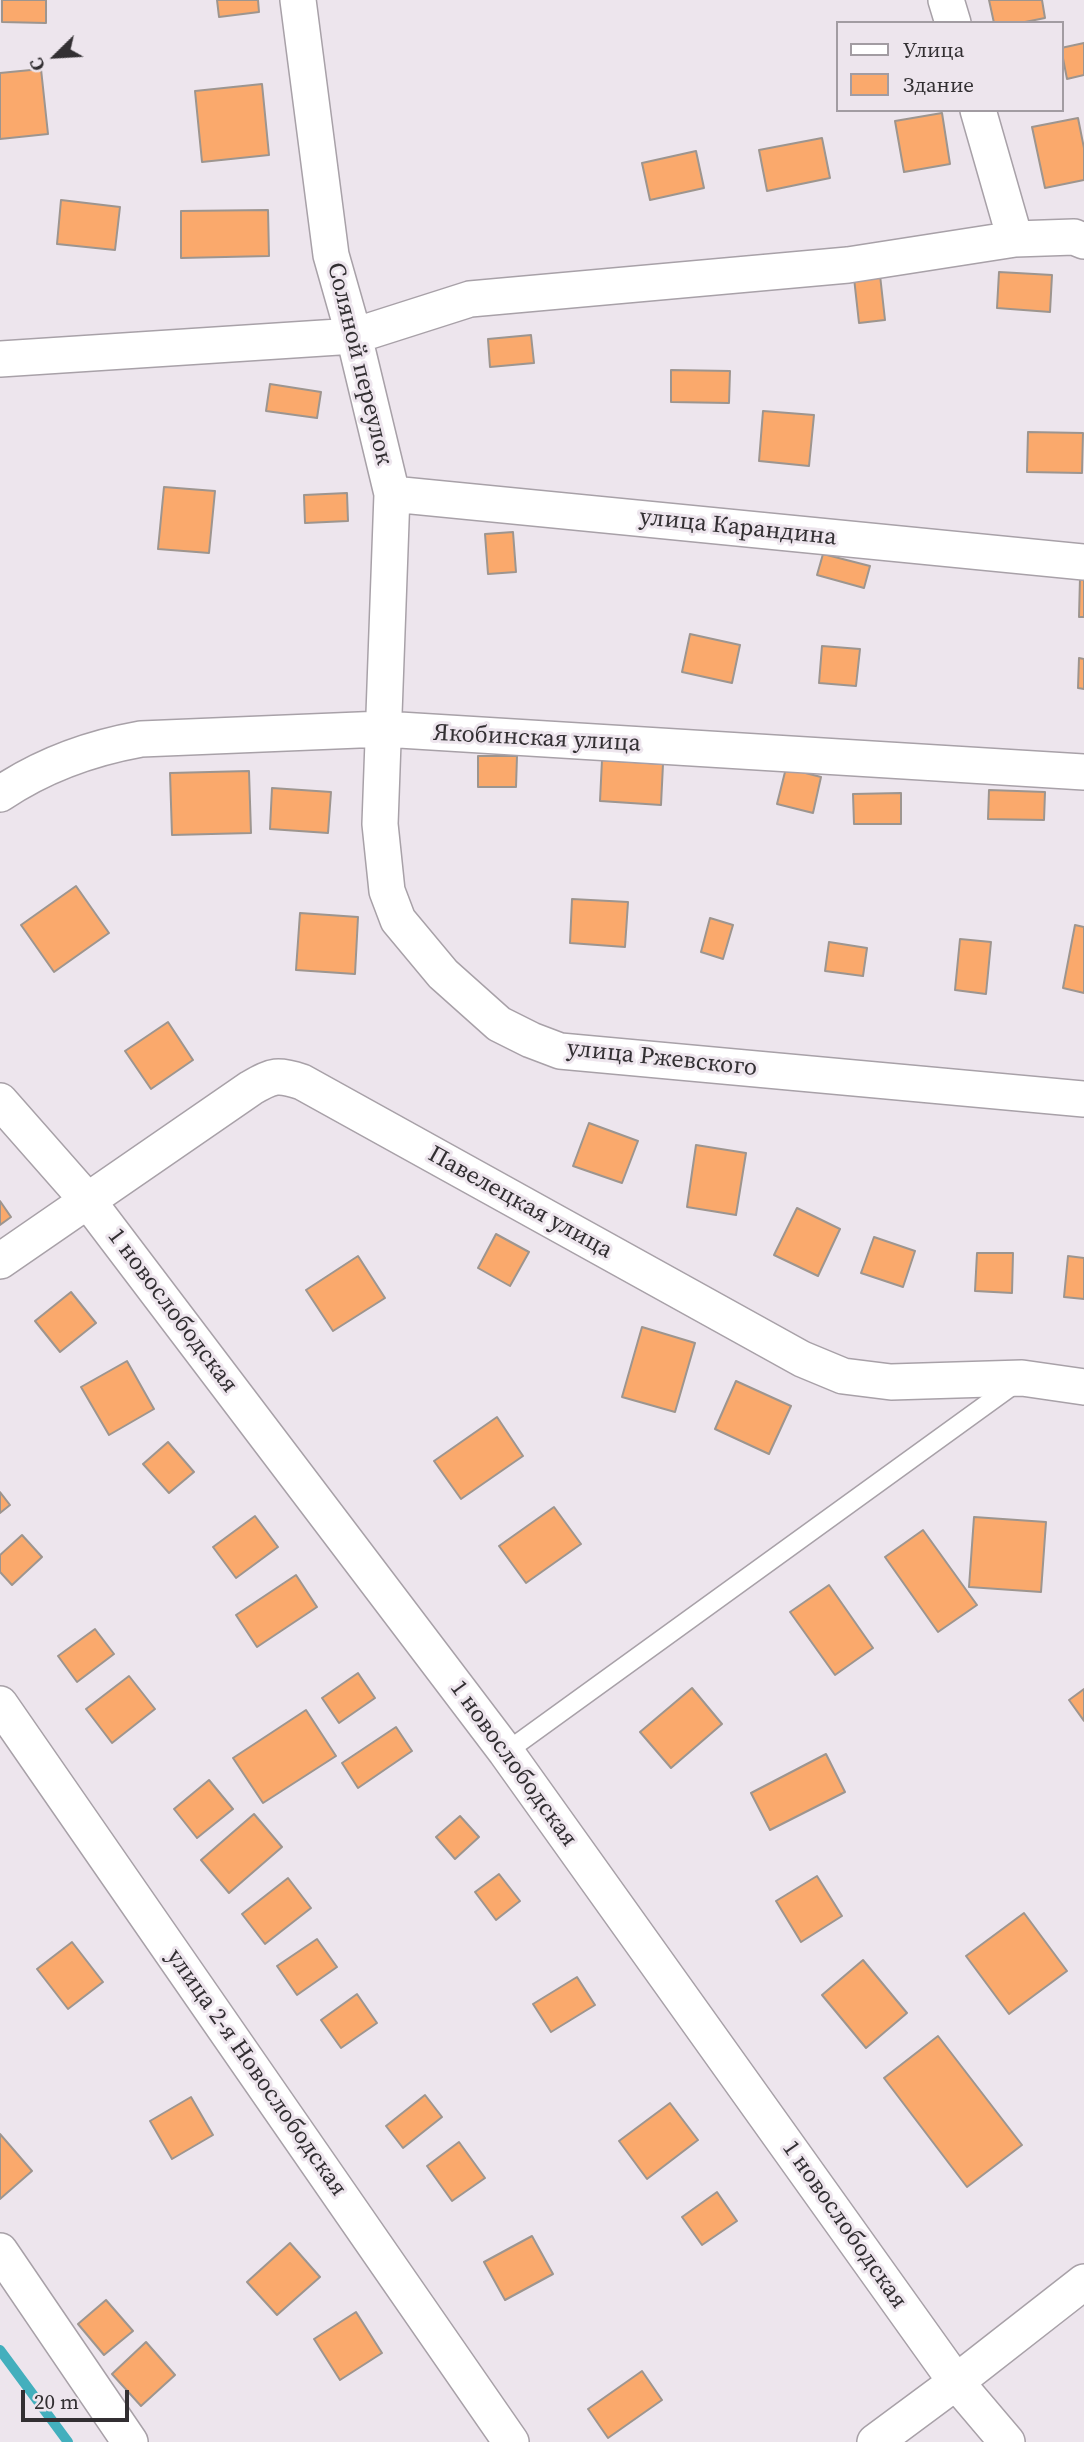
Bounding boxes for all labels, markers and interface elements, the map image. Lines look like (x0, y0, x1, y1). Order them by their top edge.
north arrow (21, 21, 91, 91)
legend (836, 21, 1063, 112)
text: Улица (903, 35, 964, 64)
text: С (23, 54, 51, 75)
text: Здание (903, 70, 974, 99)
street label: Соляной переулок (320, 260, 398, 468)
street label: улица Карандина (638, 503, 838, 553)
street label: Якобинская улица (433, 719, 641, 759)
street label: улица Ржевского (565, 1035, 759, 1083)
street label: Павелецкая улица (423, 1140, 617, 1266)
street label: 1 новослободская (101, 1223, 243, 1399)
street label: 1 новослободская (443, 1675, 583, 1853)
street label: улица 2-я Новослободская (159, 1944, 353, 2202)
street label: 1 новослободская (775, 2135, 913, 2315)
scale bar (24, 2376, 133, 2420)
text: 20 m (34, 2387, 79, 2416)

